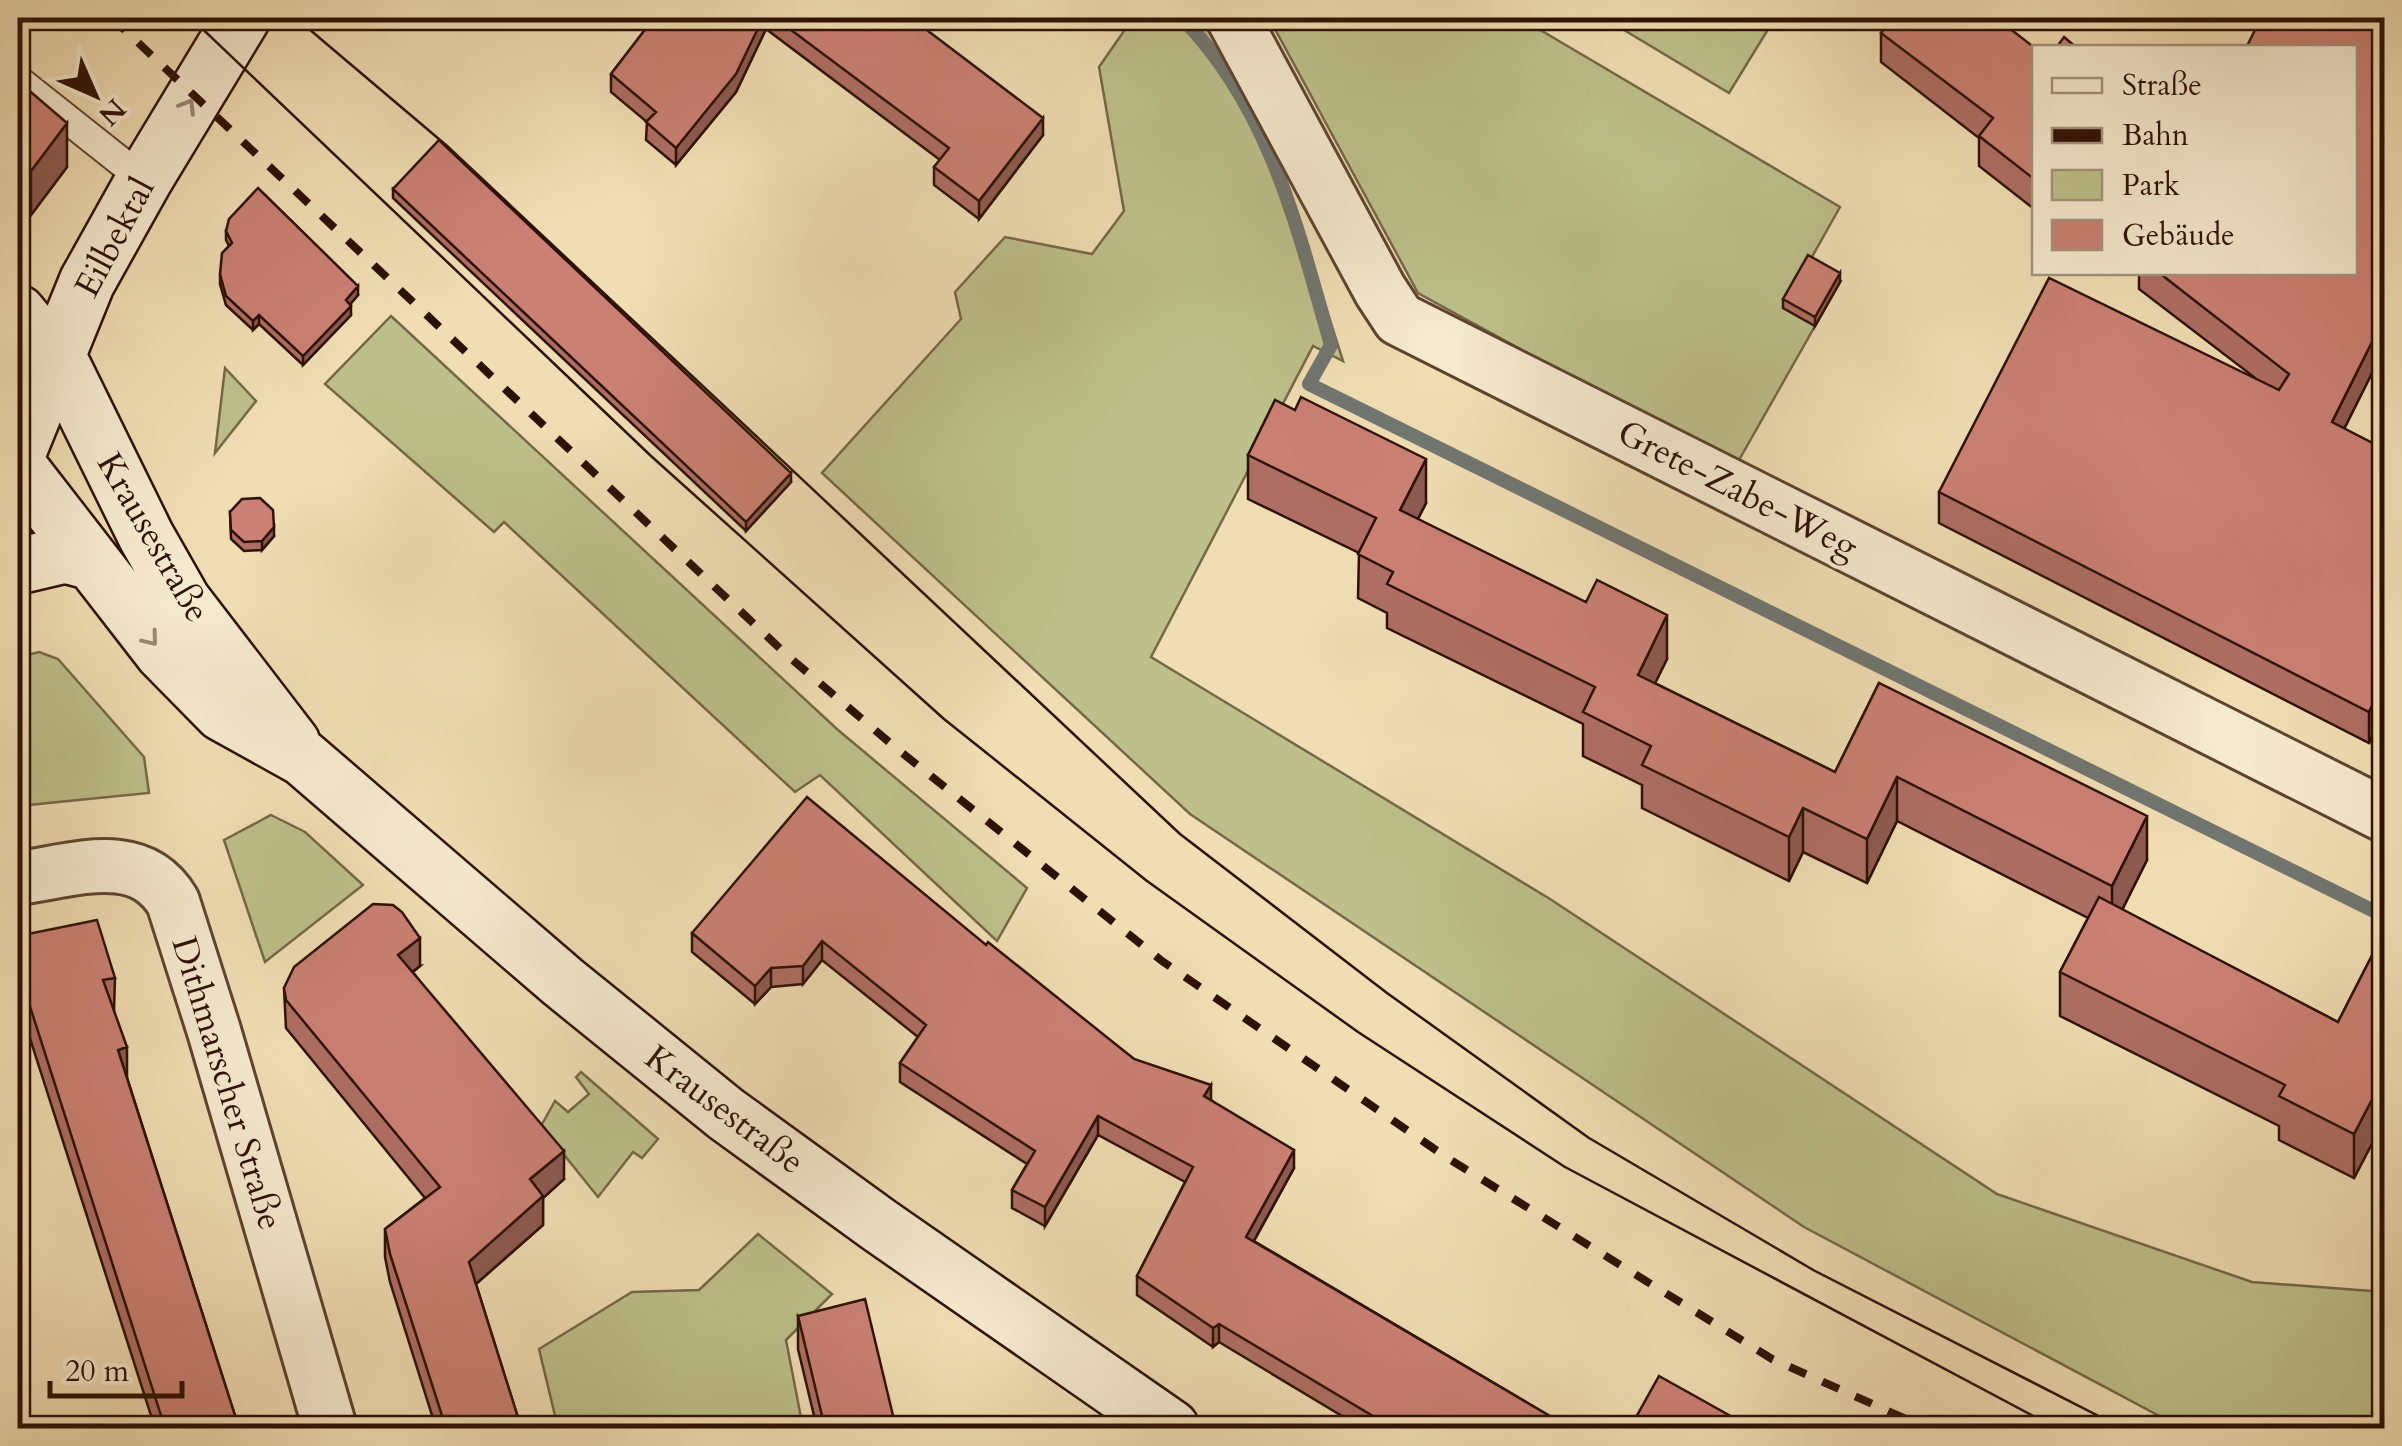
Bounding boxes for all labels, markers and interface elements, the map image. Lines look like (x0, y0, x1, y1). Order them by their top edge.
north arrow (45, 45, 145, 145)
legend (2032, 45, 2357, 275)
text: Straße (2122, 65, 2202, 106)
text: N (90, 90, 134, 134)
one-way arrow (176, 99, 195, 117)
text: Bahn (2122, 115, 2189, 156)
text: Park (2122, 165, 2180, 206)
street label: Eilbektal (63, 169, 166, 306)
text: Gebäude (2122, 215, 2235, 256)
street label: Grete-Zabe-Weg (1609, 409, 1866, 571)
street label: Krausestraße (85, 444, 221, 631)
one-way arrow (139, 628, 157, 646)
street label: Dithmarscher Straße (160, 931, 294, 1236)
street label: Krausestraße (635, 1034, 814, 1186)
scale bar (50, 1336, 182, 1398)
text: 20 m (65, 1351, 130, 1392)

